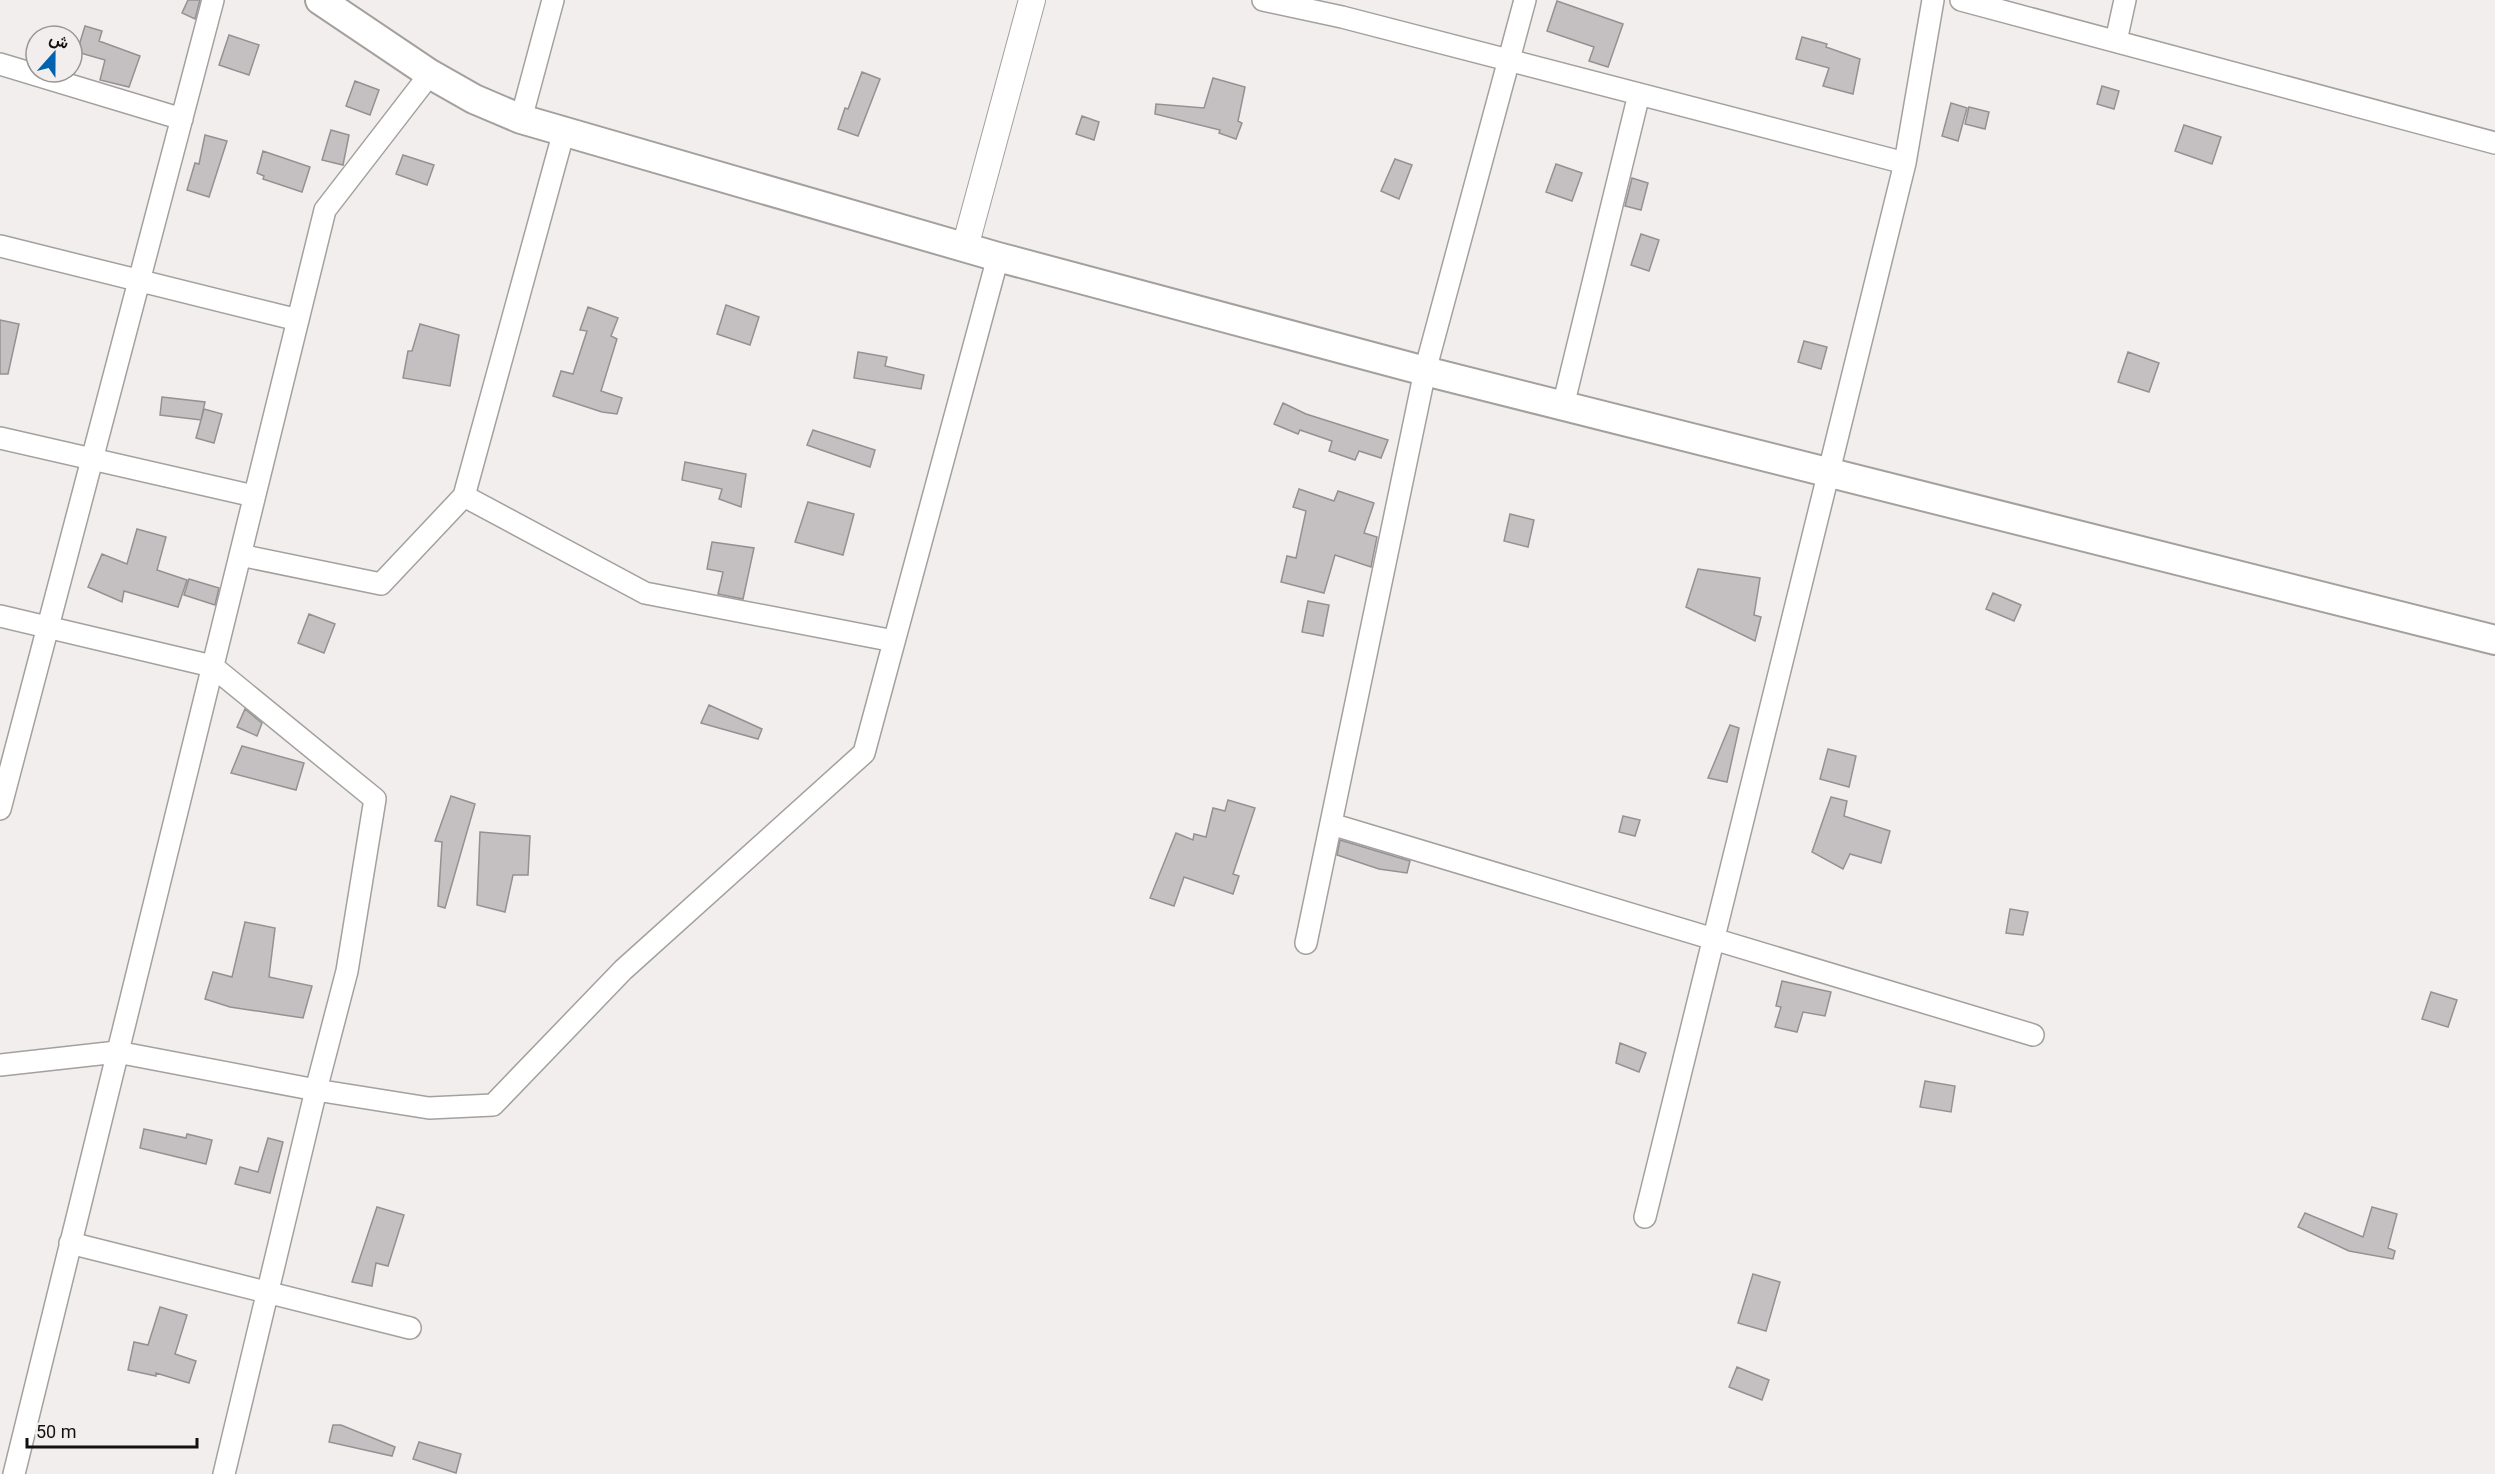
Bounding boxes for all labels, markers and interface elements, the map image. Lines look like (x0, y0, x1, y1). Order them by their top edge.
north arrow (24, 24, 84, 84)
text: ش (47, 28, 72, 53)
scale bar (27, 1411, 196, 1449)
text: 50 m (36, 1421, 76, 1442)

